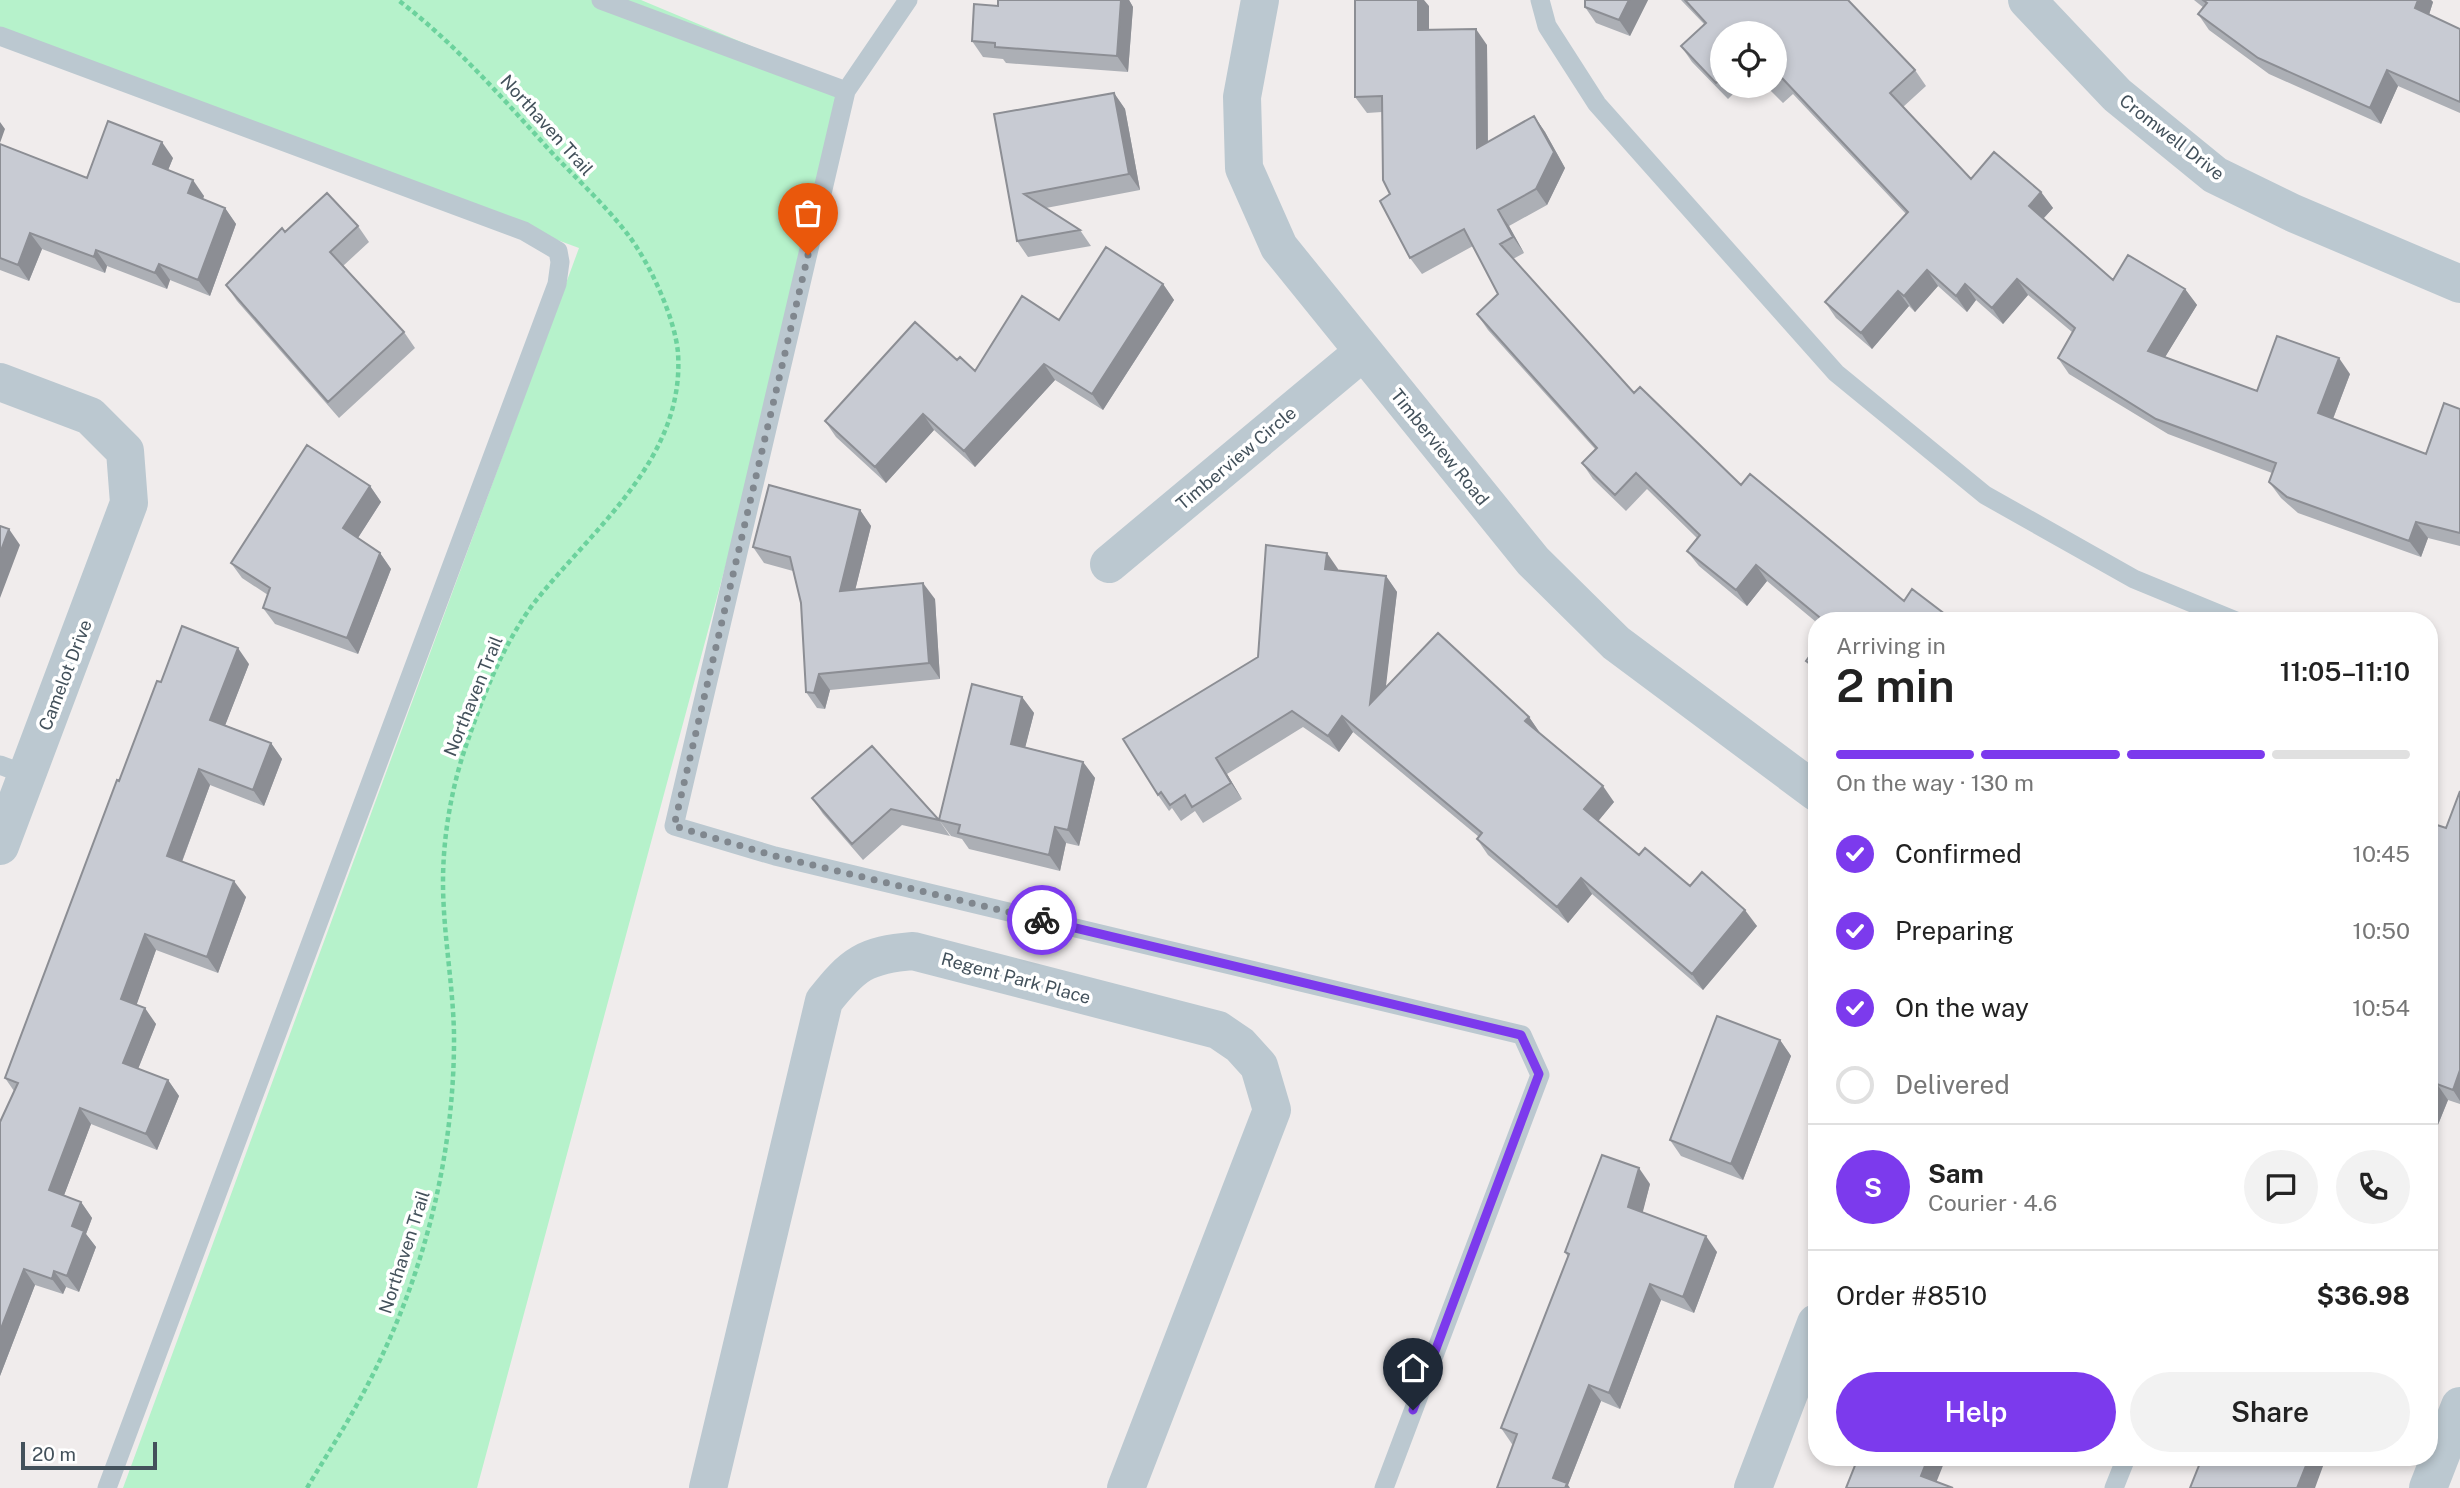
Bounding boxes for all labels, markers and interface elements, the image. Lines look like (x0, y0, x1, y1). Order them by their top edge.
map controls (1710, 21, 1787, 98)
button: locate (1710, 21, 1787, 98)
street label: Northaven Trail (496, 70, 598, 180)
street label: Cromwell Drive (2116, 90, 2228, 184)
pin (778, 183, 838, 255)
icon: bag (789, 194, 827, 232)
street label: Timberview Road (1387, 385, 1493, 509)
street label: Timberview Circle (1172, 402, 1300, 514)
street label: Camelot Drive (34, 617, 96, 733)
text: Arriving in (1836, 632, 1946, 659)
street label: Northaven Trail (439, 633, 507, 759)
text: 11:05–11:10 (2280, 656, 2410, 687)
text: 2 min (1836, 658, 1955, 712)
text: On the way · 130 m (1836, 769, 2034, 796)
icon: check (1836, 835, 1874, 873)
text: Confirmed (1895, 838, 2022, 869)
text: 10:45 (2353, 840, 2410, 867)
courier (1007, 885, 1077, 955)
icon: bike (1023, 901, 1061, 939)
icon: check (1836, 912, 1874, 950)
text: Preparing (1895, 915, 2014, 946)
text: 10:50 (2353, 917, 2410, 944)
street label: Regent Park Place (939, 948, 1093, 1008)
icon: check (1836, 989, 1874, 1027)
text: On the way (1895, 992, 2029, 1023)
text: 10:54 (2352, 994, 2410, 1021)
text: Delivered (1895, 1069, 2010, 1100)
button: chat (2244, 1150, 2318, 1224)
button: phone (2336, 1150, 2410, 1224)
text: Sam (1928, 1158, 1984, 1189)
text: S (1864, 1172, 1882, 1203)
street label: Northaven Trail (374, 1188, 434, 1316)
text: Courier · 4.6 (1928, 1189, 2057, 1216)
text: Order #8510 (1836, 1280, 1987, 1311)
text: $36.98 (2316, 1280, 2410, 1311)
pin (1383, 1338, 1443, 1410)
icon: home (1394, 1349, 1432, 1387)
button: Help (1836, 1372, 2116, 1452)
button: Share (2130, 1372, 2410, 1452)
scale bar (21, 1439, 158, 1471)
text: 20 m (32, 1443, 76, 1465)

